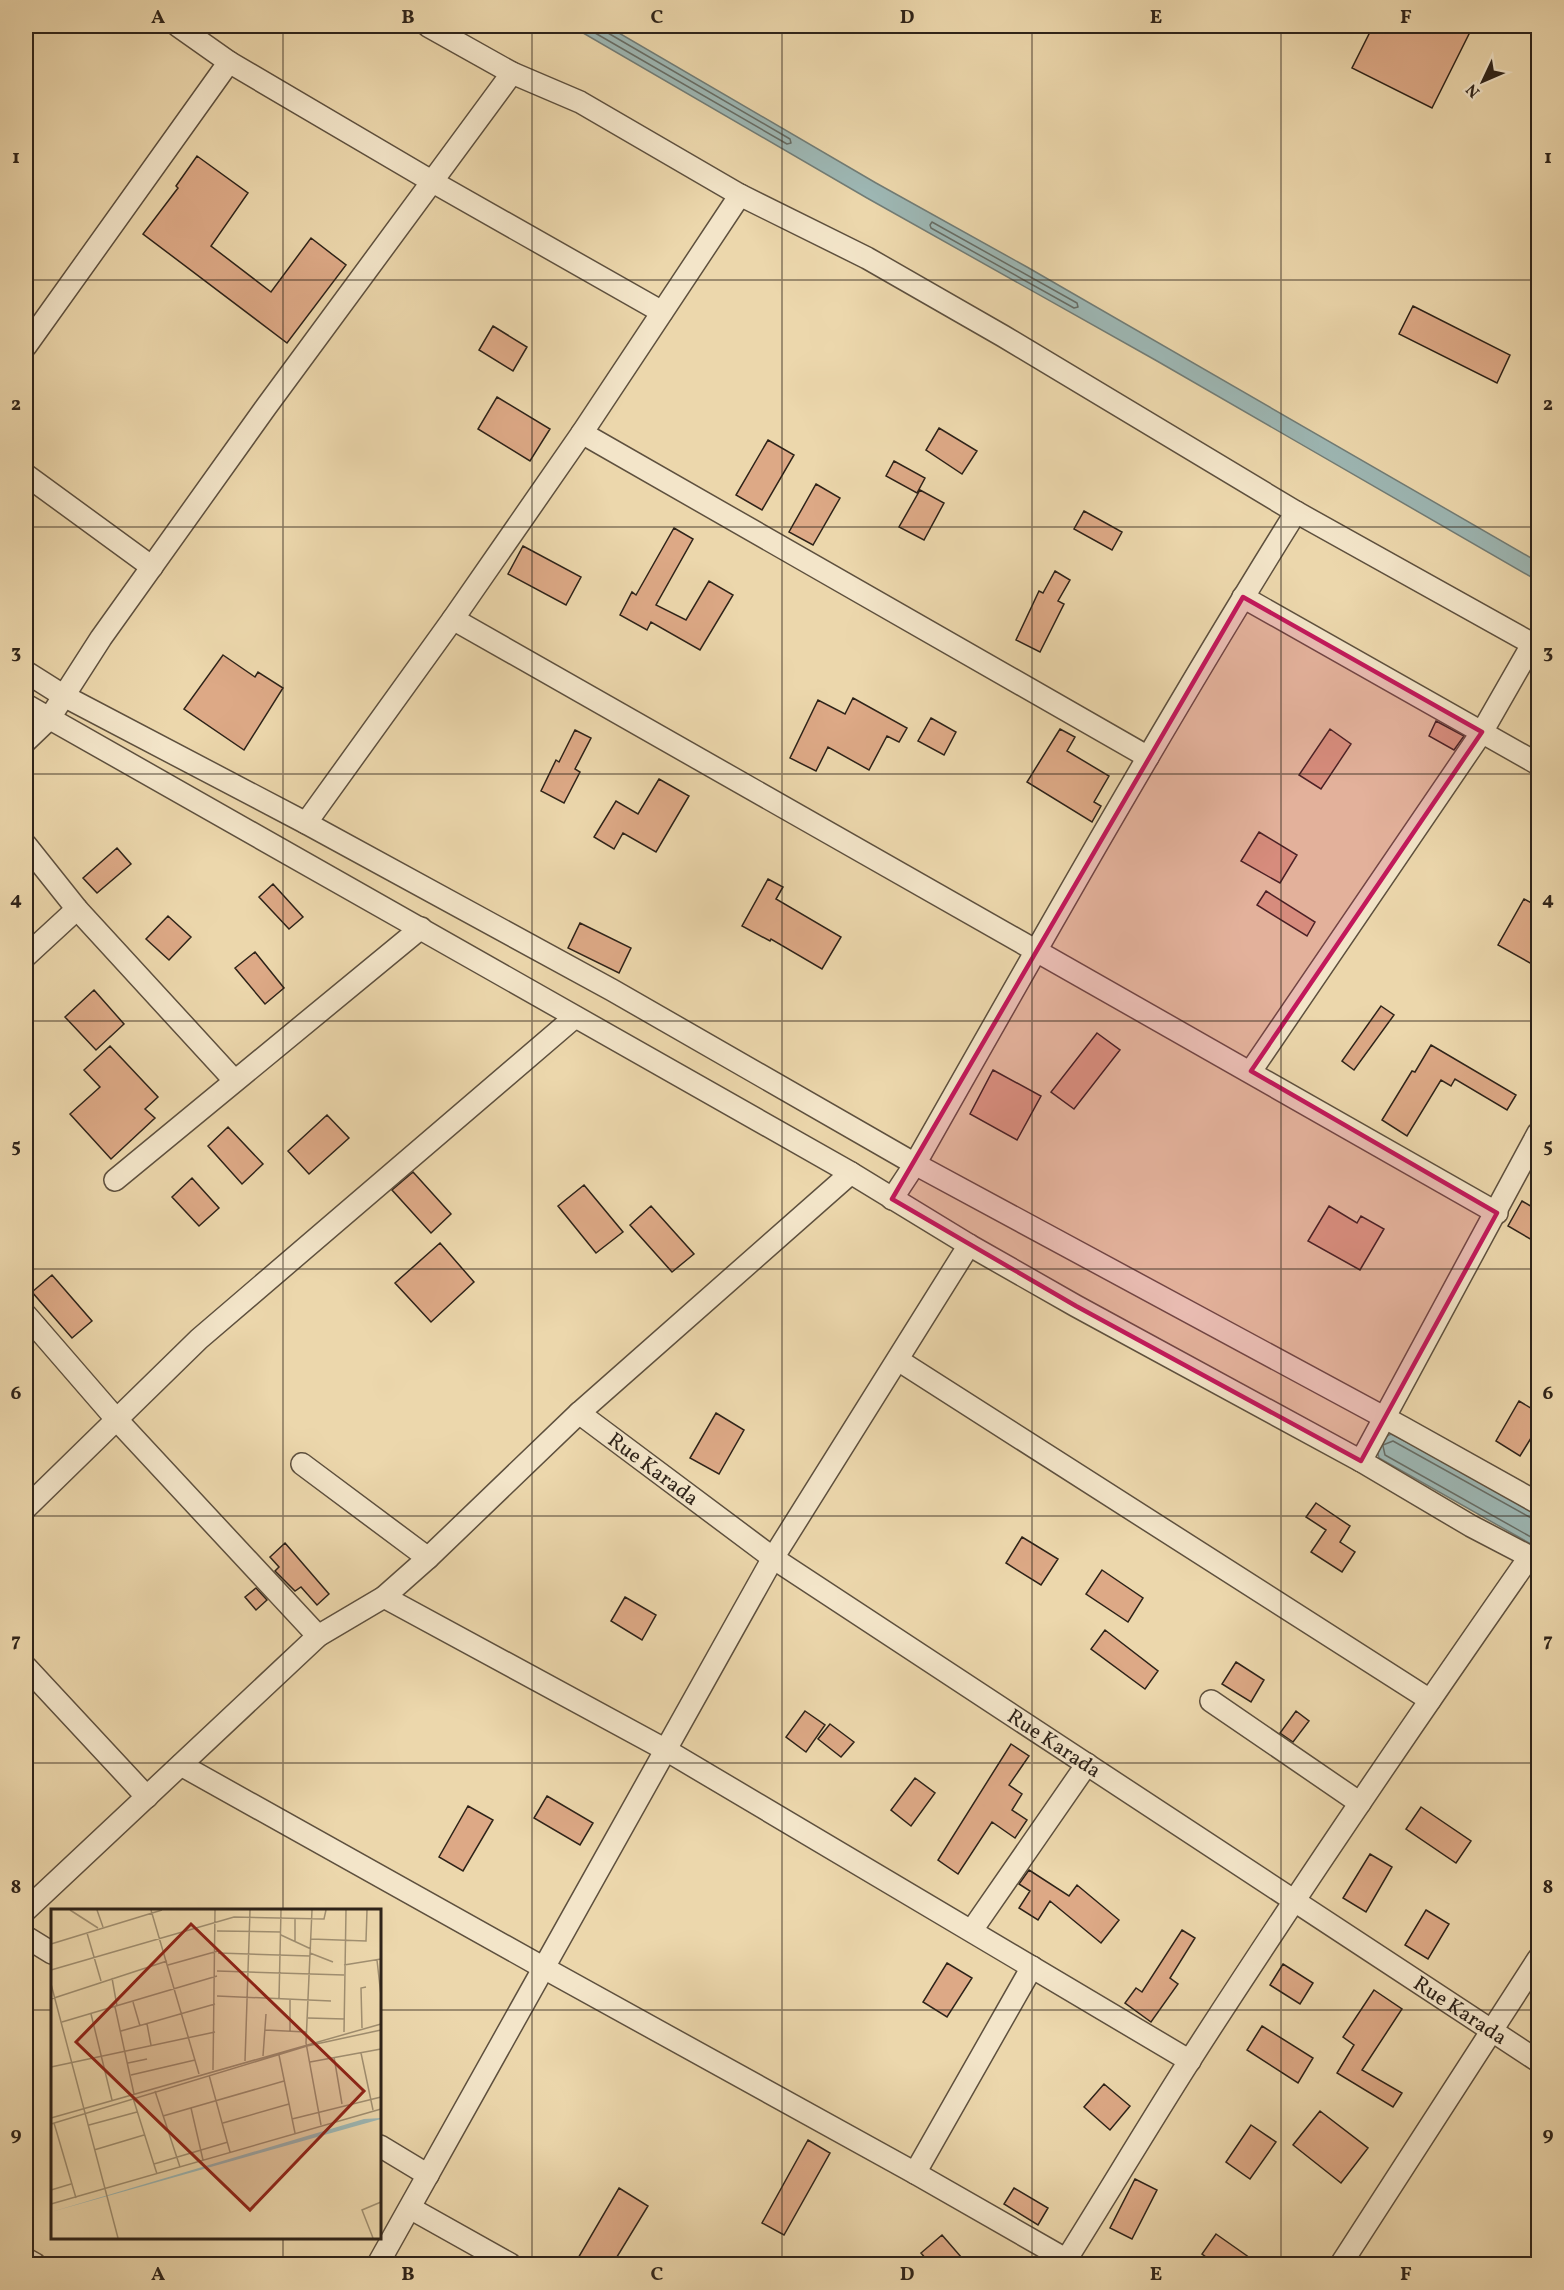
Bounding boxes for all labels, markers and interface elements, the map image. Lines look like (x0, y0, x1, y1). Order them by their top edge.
text: A (151, 4, 165, 32)
text: B (401, 4, 415, 32)
text: C (651, 4, 664, 32)
text: D (900, 4, 914, 32)
text: E (1150, 4, 1162, 32)
text: F (1400, 4, 1412, 32)
north arrow (1453, 51, 1513, 111)
text: N (1461, 78, 1486, 102)
text: 1 (12, 144, 20, 172)
text: 1 (1544, 144, 1552, 172)
text: 2 (11, 391, 21, 419)
text: 2 (1543, 391, 1553, 419)
text: 3 (11, 639, 21, 667)
text: 3 (1543, 639, 1553, 667)
text: 4 (10, 886, 22, 914)
text: 4 (1542, 886, 1554, 914)
text: 5 (11, 1133, 21, 1161)
text: 5 (1543, 1133, 1553, 1161)
text: 6 (11, 1380, 22, 1408)
text: 6 (1543, 1380, 1554, 1408)
street label: Rue Karada (601, 1426, 704, 1513)
text: 7 (11, 1627, 21, 1655)
text: 7 (1543, 1627, 1553, 1655)
street label: Rue Karada (1001, 1703, 1106, 1786)
text: 8 (11, 1874, 21, 1902)
text: 8 (1543, 1874, 1553, 1902)
inset map (51, 1909, 381, 2239)
street label: Rue Karada (1407, 1970, 1512, 2053)
text: 9 (10, 2121, 22, 2149)
text: 9 (1542, 2121, 1554, 2149)
text: A (151, 2261, 165, 2289)
text: B (401, 2261, 415, 2289)
text: C (651, 2261, 664, 2289)
text: D (900, 2261, 914, 2289)
text: E (1150, 2261, 1162, 2289)
text: F (1400, 2261, 1412, 2289)

